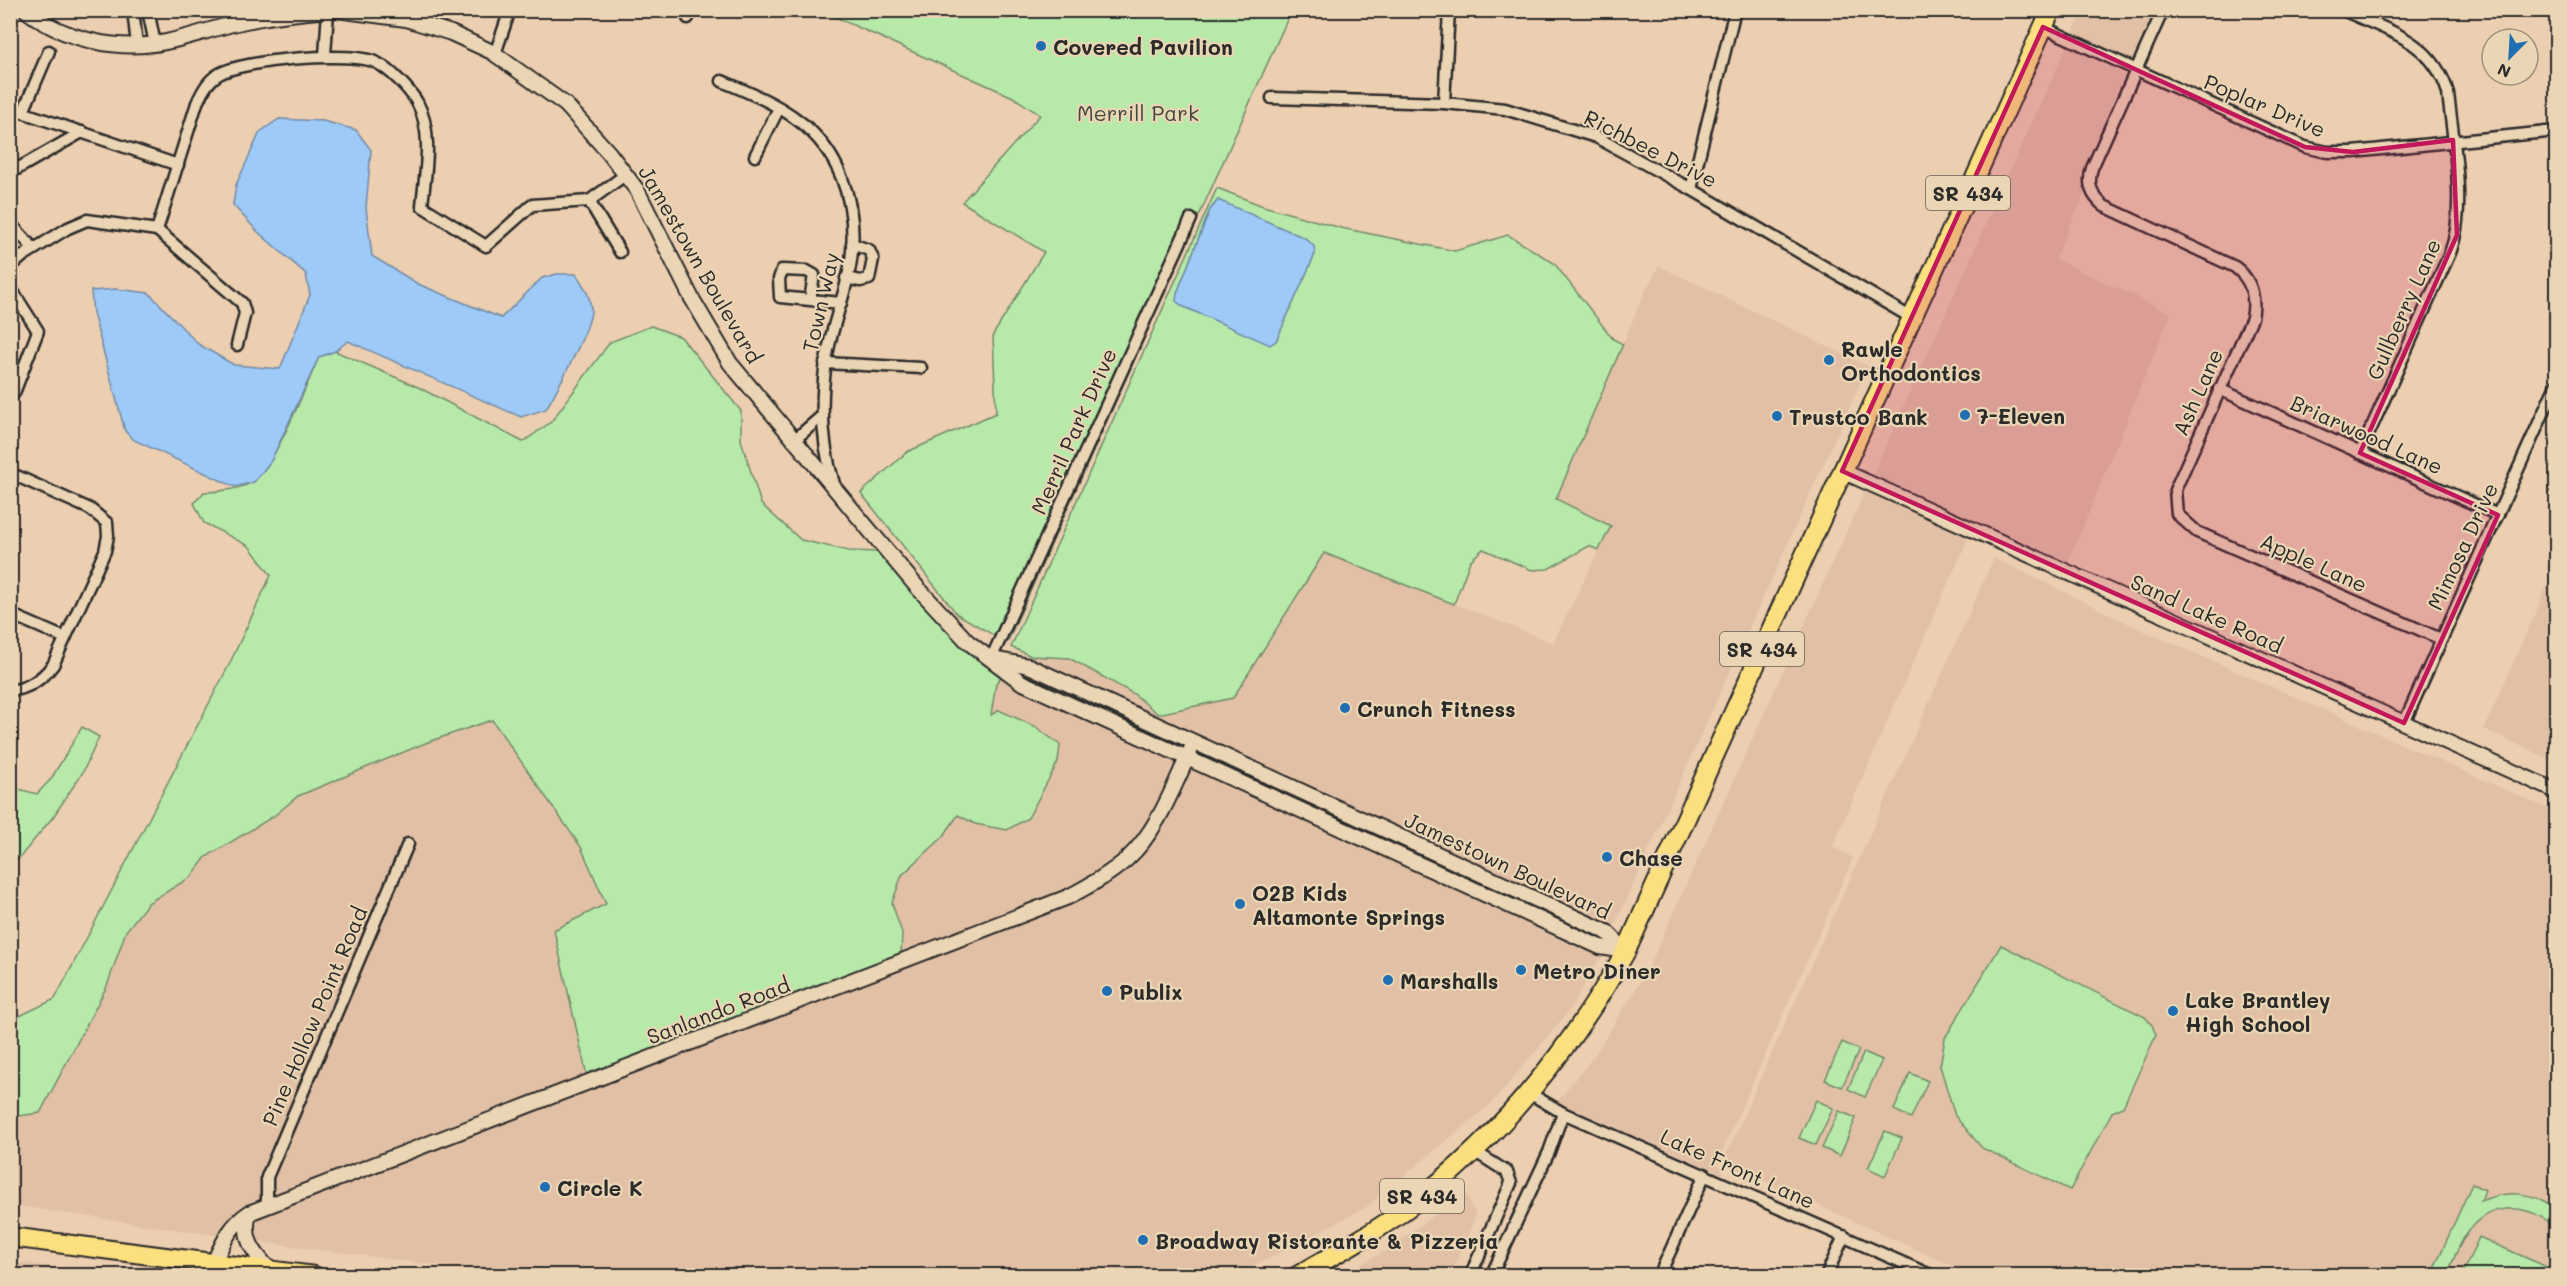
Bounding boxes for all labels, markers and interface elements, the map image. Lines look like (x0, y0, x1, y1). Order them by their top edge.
north arrow (2480, 27, 2540, 87)
place label: Covered Pavilion (1053, 33, 1233, 60)
marker: Covered Pavilion (1034, 39, 1048, 53)
text: N (2494, 59, 2514, 83)
street label: Poplar Drive (2200, 67, 2330, 143)
park label: Merrill Park (1077, 99, 1199, 126)
street label: Richbee Drive (1580, 103, 1722, 193)
street label: Jamestown Boulevard (633, 160, 769, 368)
road number: SR 434 (1926, 176, 2010, 210)
street label: Gullberry Lane (2360, 234, 2446, 384)
street label: Town Way (795, 250, 845, 354)
place label: Rawle Orthodontics (1841, 335, 1981, 386)
street label: Merril Park Drive (1024, 344, 1122, 518)
street label: Ash Lane (2166, 344, 2228, 440)
marker: Rawle Orthodontics (1822, 353, 1836, 367)
street label: Briarwood Lane (2287, 388, 2447, 480)
place label: 7-Eleven (1977, 402, 2065, 429)
place label: Trustco Bank (1789, 403, 1928, 430)
marker: 7-Eleven (1958, 408, 1972, 422)
marker: Trustco Bank (1770, 409, 1784, 423)
street label: Mimosa Drive (2421, 478, 2503, 614)
street label: Apple Lane (2256, 526, 2372, 598)
street label: Sand Lake Road (2127, 567, 2287, 659)
road number: SR 434 (1720, 632, 1804, 666)
place label: Crunch Fitness (1357, 695, 1516, 722)
marker: Crunch Fitness (1338, 701, 1352, 715)
street label: Jamestown Boulevard (1401, 805, 1615, 925)
place label: Chase (1619, 844, 1683, 871)
marker: Chase (1600, 850, 1614, 864)
place label: O2B Kids Altamonte Springs (1252, 879, 1445, 930)
marker: O2B Kids Altamonte Springs (1233, 897, 1247, 911)
street label: Pine Hollow Point Road (256, 902, 372, 1130)
place label: Metro Diner (1533, 957, 1661, 984)
marker: Metro Diner (1514, 963, 1528, 977)
place label: Marshalls (1400, 967, 1498, 994)
street label: Sanlando Road (643, 970, 793, 1050)
marker: Marshalls (1381, 973, 1395, 987)
place label: Publix (1119, 978, 1183, 1005)
marker: Publix (1100, 984, 1114, 998)
place label: Lake Brantley High School (2185, 986, 2330, 1037)
marker: Lake Brantley High School (2166, 1004, 2180, 1018)
street label: Lake Front Lane (1657, 1122, 1819, 1214)
place label: Circle K (557, 1174, 643, 1201)
road number: SR 434 (1380, 1179, 1464, 1213)
marker: Circle K (538, 1180, 552, 1194)
place label: Broadway Ristorante & Pizzeria (1155, 1227, 1499, 1255)
marker: Broadway Ristorante & Pizzeria (1136, 1233, 1150, 1247)

